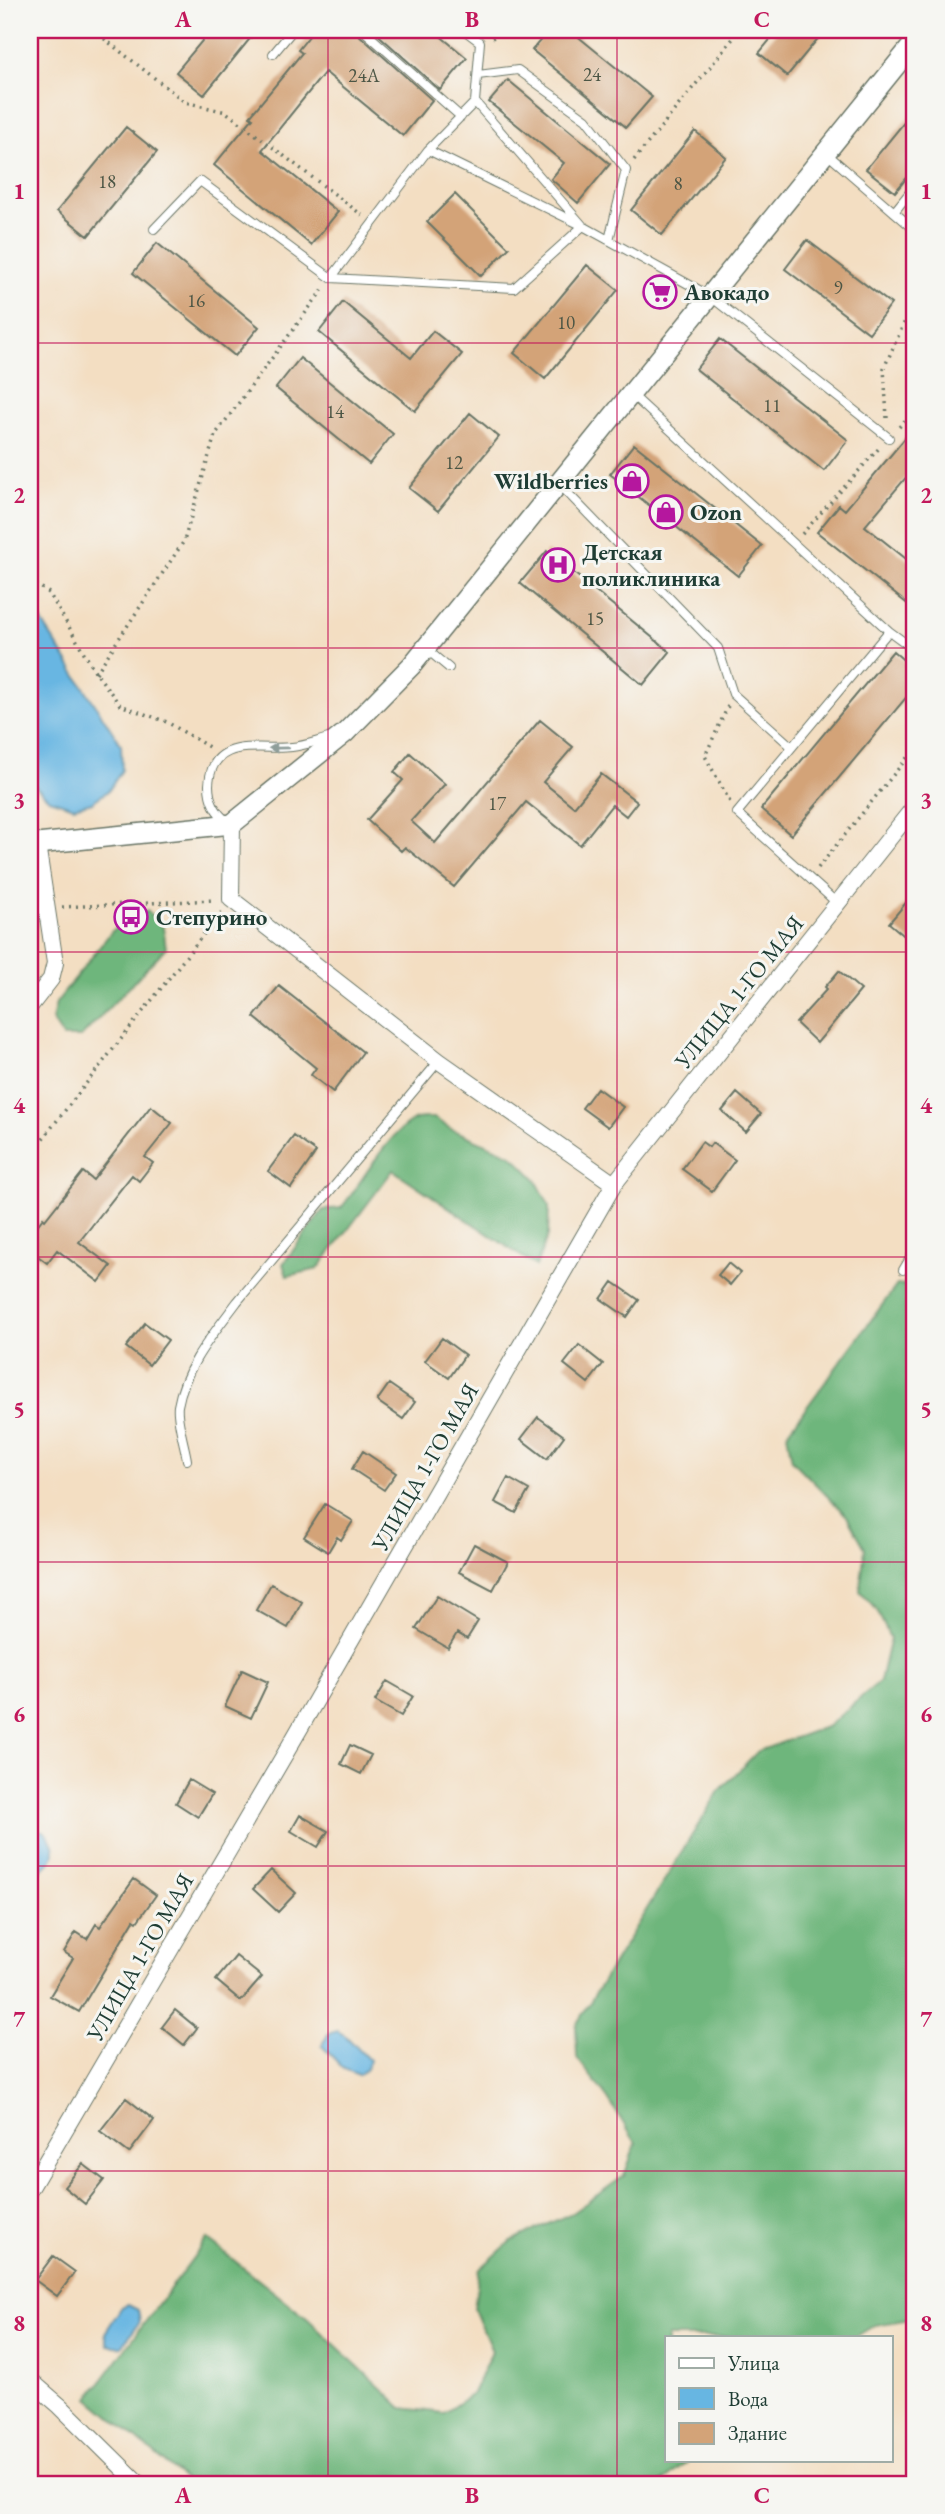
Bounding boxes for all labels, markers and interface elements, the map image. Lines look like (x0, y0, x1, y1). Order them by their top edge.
text: A (174, 4, 192, 34)
text: B (465, 4, 479, 34)
text: C (754, 4, 770, 34)
house number: 24 (583, 62, 602, 87)
house number: 24А (348, 63, 381, 88)
house number: 18 (98, 169, 116, 194)
house number: 8 (673, 171, 683, 196)
text: 1 (13, 176, 25, 206)
text: 1 (920, 176, 932, 206)
supermarket icon: Авокадо (641, 273, 679, 311)
house number: 9 (833, 275, 843, 300)
place label: Авокадо (683, 277, 770, 307)
house number: 16 (187, 288, 205, 313)
house number: 10 (557, 310, 575, 335)
house number: 11 (763, 393, 781, 418)
house number: 14 (326, 399, 345, 424)
house number: 12 (445, 450, 463, 475)
shop icon: Wildberries (613, 462, 651, 500)
place label: Wildberries (494, 466, 608, 496)
text: 2 (13, 480, 25, 510)
text: 2 (920, 480, 932, 510)
shop icon: Ozon (647, 493, 685, 531)
place label: Ozon (690, 497, 742, 527)
place label: Детская поликлиника (582, 537, 721, 593)
hospital icon: Детская поликлиника (539, 546, 577, 584)
house number: 15 (586, 606, 604, 631)
one-way arrow (268, 742, 290, 753)
text: 3 (13, 785, 25, 815)
text: 3 (920, 785, 932, 815)
house number: 17 (488, 791, 507, 816)
bus stop icon: Степурино (112, 898, 150, 936)
place label: Степурино (156, 902, 268, 932)
street label: УЛИЦА 1-ГО МАЯ (667, 909, 810, 1076)
text: 4 (13, 1090, 26, 1120)
text: 4 (920, 1090, 933, 1120)
street label: УЛИЦА 1-ГО МАЯ (364, 1378, 485, 1557)
text: 5 (13, 1394, 25, 1424)
text: 5 (920, 1394, 932, 1424)
text: 6 (13, 1699, 25, 1729)
text: 6 (920, 1699, 932, 1729)
street label: УЛИЦА 1-ГО МАЯ (79, 1868, 200, 2047)
text: 7 (13, 2004, 26, 2034)
text: 7 (920, 2004, 933, 2034)
text: 8 (13, 2308, 25, 2338)
text: 8 (920, 2308, 932, 2338)
legend (665, 2336, 892, 2462)
text: Улица (727, 2349, 780, 2376)
text: Вода (728, 2385, 769, 2412)
text: Здание (728, 2419, 787, 2446)
text: A (174, 2480, 192, 2510)
text: B (465, 2480, 479, 2510)
text: C (754, 2480, 770, 2510)

